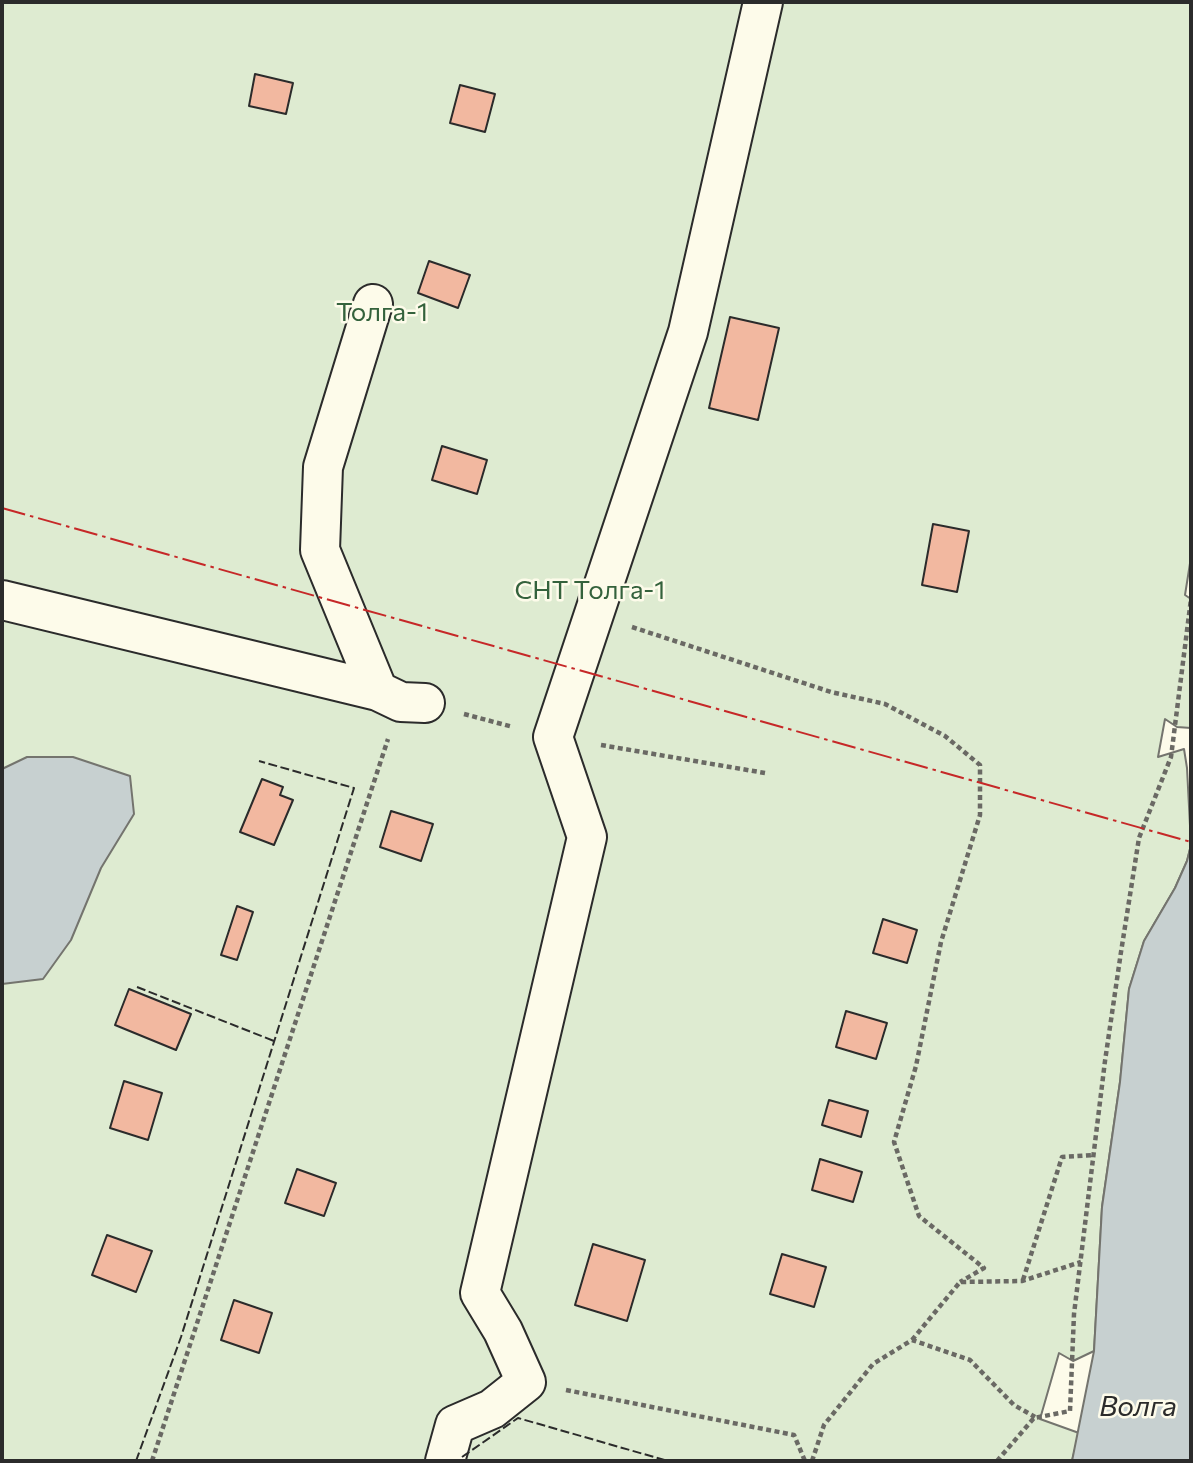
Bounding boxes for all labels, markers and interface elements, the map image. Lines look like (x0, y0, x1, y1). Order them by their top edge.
park label: Толга-1 (336, 296, 428, 328)
park label: СНТ Толга-1 (515, 574, 665, 606)
water label: Волга (1099, 1390, 1177, 1424)

